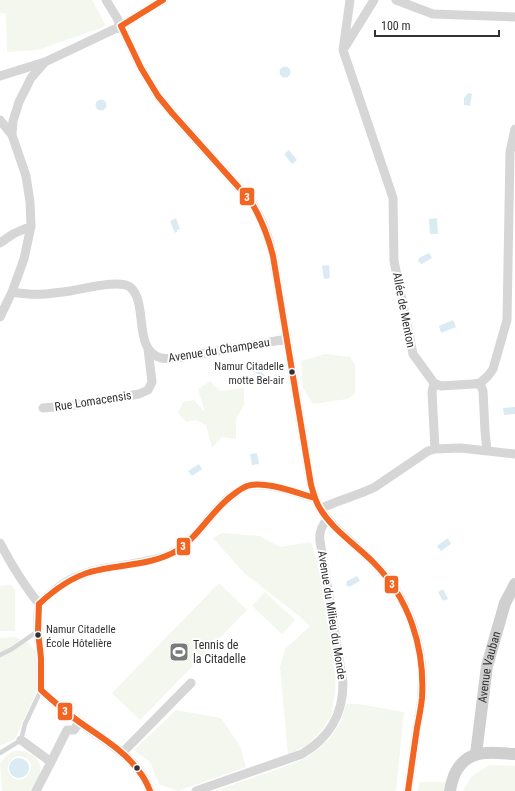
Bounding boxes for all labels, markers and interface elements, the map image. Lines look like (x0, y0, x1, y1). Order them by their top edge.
scale bar (375, 12, 499, 38)
text: 100 m (381, 19, 411, 33)
line badge: 3 (239, 187, 255, 206)
text: 3 (244, 191, 250, 204)
street label: Allée de Menton (390, 271, 418, 349)
street label: Avenue du Champeau (167, 335, 271, 365)
place label: Namur Citadelle motte Bel-air (214, 360, 285, 387)
marker: Namur Citadelle motte Bel-air (287, 367, 297, 377)
street label: Rue Lomacensis (54, 388, 132, 414)
line badge: 3 (176, 537, 191, 556)
text: 3 (180, 540, 186, 553)
street label: Avenue du Milieu du Monde (315, 550, 349, 681)
line badge: 3 (384, 575, 399, 594)
text: 3 (389, 578, 395, 591)
place label: Namur Citadelle École Hôtelière (46, 623, 116, 650)
marker: Namur Citadelle École Hôtelière (33, 630, 43, 640)
street label: Avenue Vauban (475, 630, 504, 704)
place label: Tennis de la Citadelle (193, 638, 246, 666)
sports icon: Tennis de la Citadelle (168, 641, 190, 663)
line badge: 3 (57, 702, 73, 721)
text: 3 (62, 705, 68, 718)
unlabelled marker (132, 763, 142, 773)

